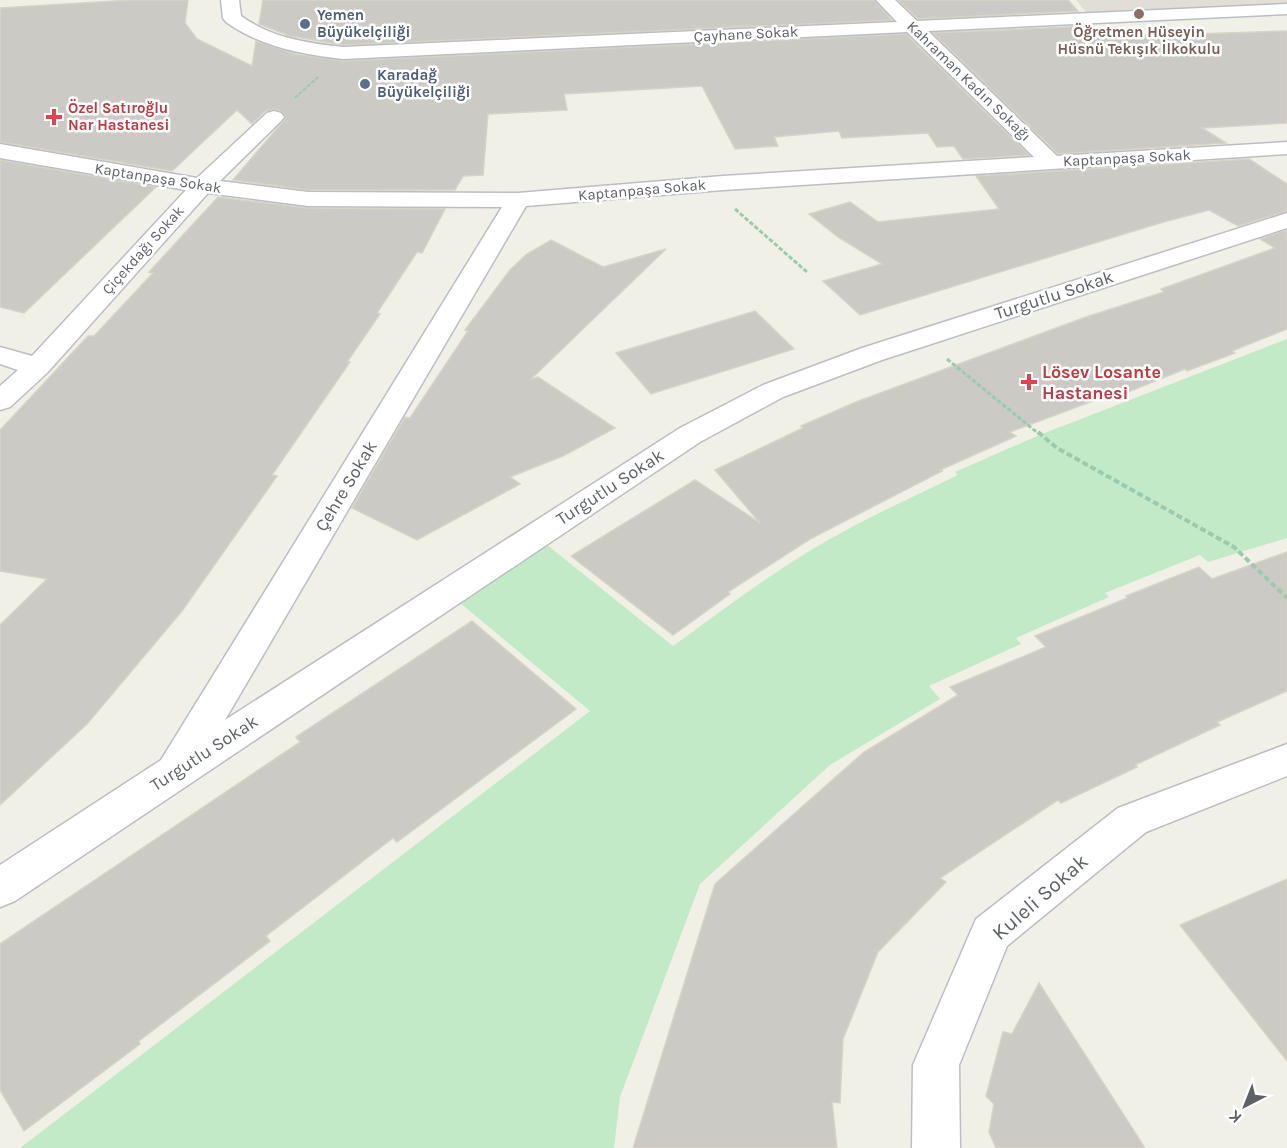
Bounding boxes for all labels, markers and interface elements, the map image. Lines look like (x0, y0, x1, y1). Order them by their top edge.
place label: Yemen Büyükelçiliği (317, 6, 410, 41)
marker: Öğretmen Hüseyin Hüsnü Tekışık İlkokulu (1132, 7, 1146, 21)
marker: Yemen Büyükelçiliği (298, 17, 312, 31)
street label: Kahraman Kadın Sokağı (903, 17, 1035, 145)
street label: Çayhane Sokak (693, 22, 799, 46)
place label: Öğretmen Hüseyin Hüsnü Tekışık İlkokulu (1057, 22, 1221, 58)
place label: Karadağ Büyükelçiliği (377, 66, 470, 101)
marker: Karadağ Büyükelçiliği (358, 77, 372, 91)
place label: Özel Satıroğlu Nar Hastanesi (68, 98, 169, 134)
marker: Özel Satıroğlu Nar Hastanesi (45, 108, 63, 126)
street label: Kaptanpaşa Sokak (1062, 146, 1192, 170)
street label: Kaptanpaşa Sokak (93, 159, 223, 197)
street label: Kaptanpaşa Sokak (577, 175, 707, 205)
street label: Çiçekdağı Sokak (98, 202, 188, 298)
street label: Turgutlu Sokak (992, 265, 1116, 325)
place label: Lösev Losante Hastanesi (1042, 361, 1161, 404)
marker: Lösev Losante Hastanesi (1020, 373, 1038, 391)
street label: Çehre Sokak (310, 437, 382, 535)
street label: Turgutlu Sokak (552, 444, 668, 530)
street label: Turgutlu Sokak (146, 710, 262, 796)
street label: Kuleli Sokak (987, 849, 1093, 945)
north arrow (1215, 1076, 1275, 1136)
text: K (1225, 1106, 1246, 1127)

